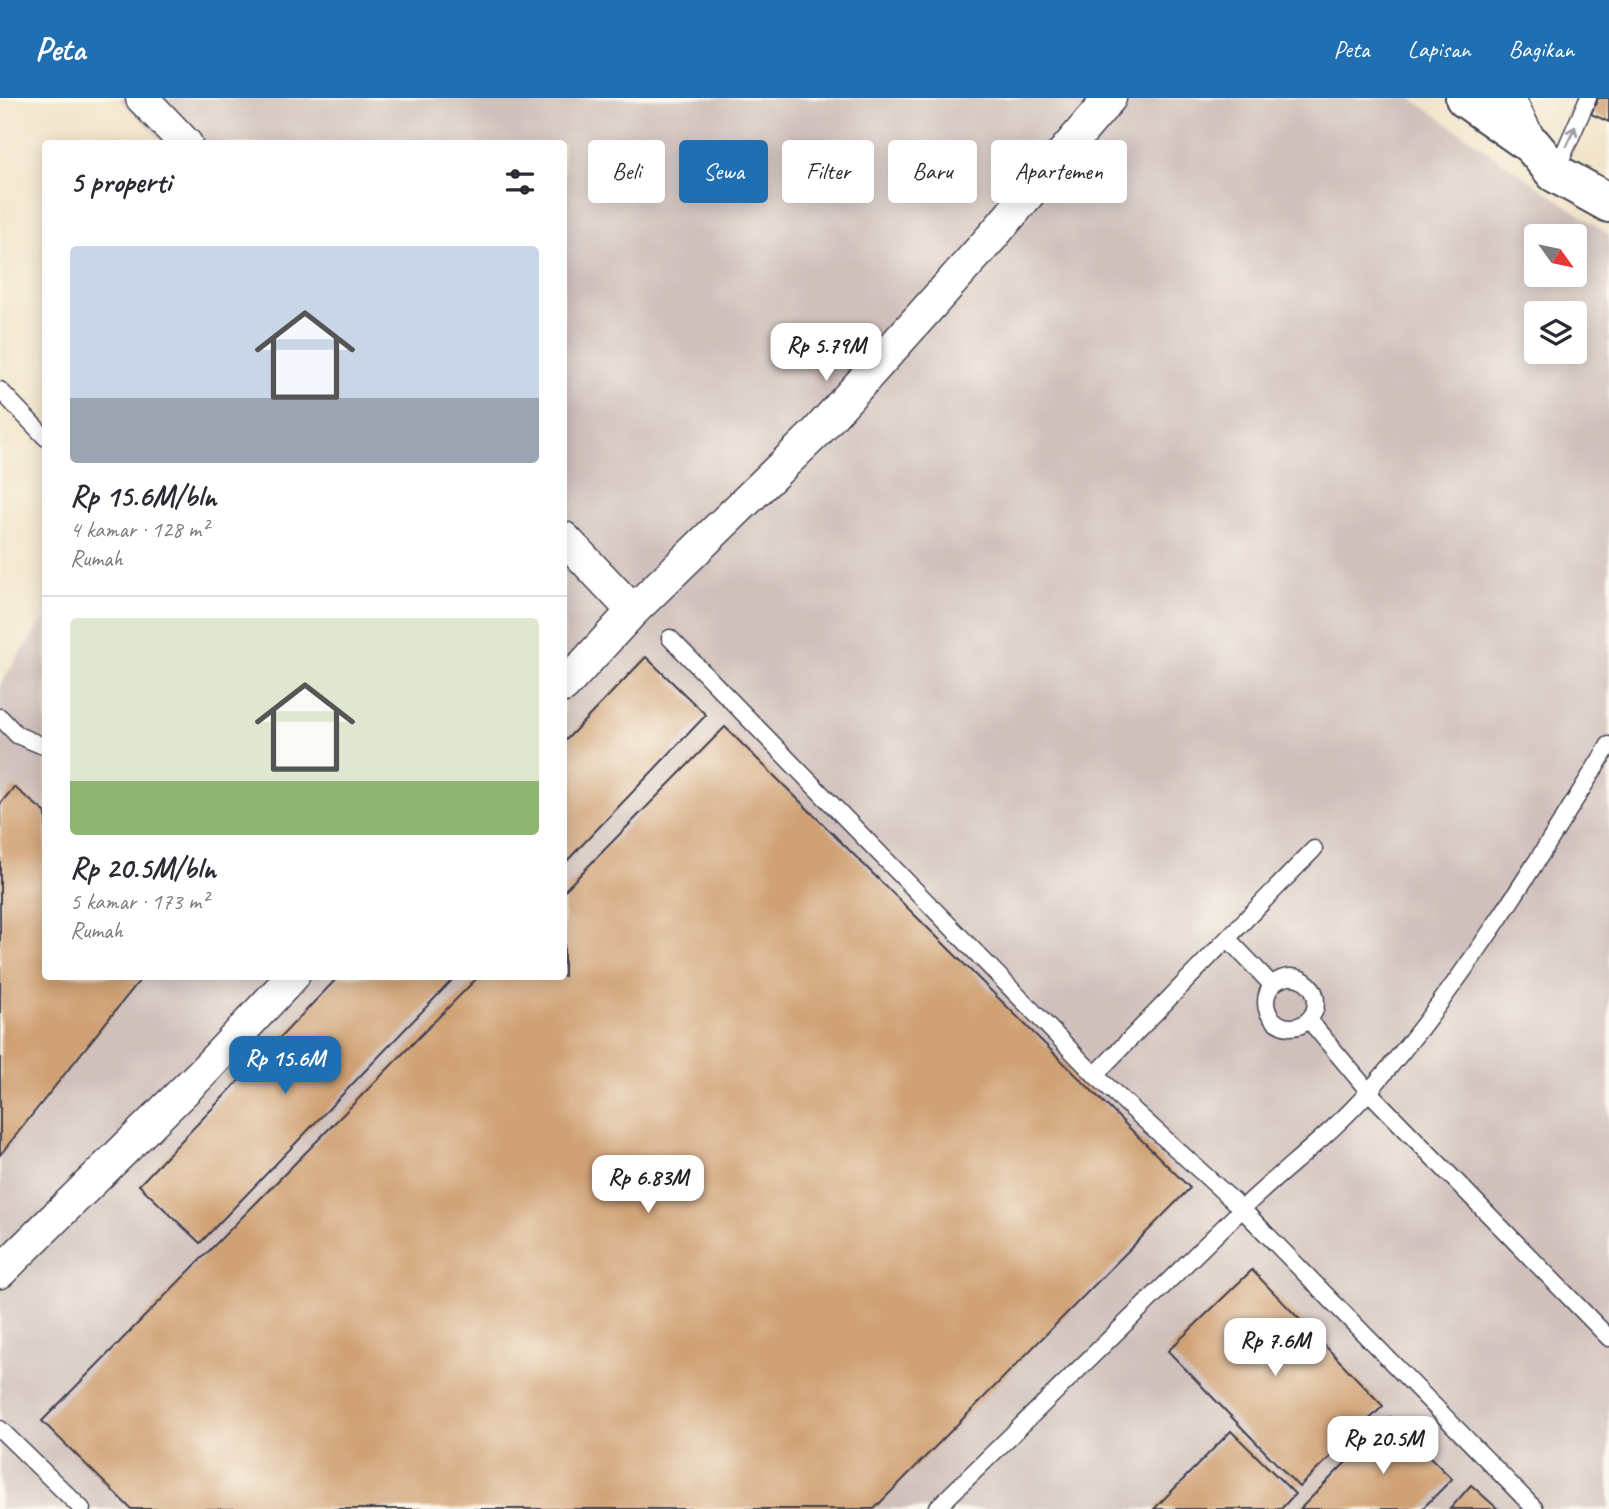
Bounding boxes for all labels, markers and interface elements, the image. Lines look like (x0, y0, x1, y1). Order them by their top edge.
text: Peta (35, 28, 85, 70)
text: Peta (1333, 34, 1370, 64)
text: Lapisan (1408, 34, 1471, 64)
text: Bagikan (1509, 34, 1574, 64)
one-way arrow (1565, 125, 1578, 147)
chip: Beli (588, 140, 665, 203)
chip: Sewa (679, 140, 768, 203)
chip: Filter (782, 140, 874, 203)
chip: Baru (888, 140, 977, 203)
chip: Apartemen (991, 140, 1127, 203)
text: 5 properti (70, 163, 171, 201)
icon: filters (501, 163, 539, 201)
north arrow (1524, 224, 1587, 287)
map controls (1524, 224, 1587, 364)
icon: home (242, 292, 368, 418)
button: layers (1524, 301, 1587, 364)
pin: Rp 5.79M (754, 324, 898, 383)
text: Rp 5.79M (787, 331, 865, 360)
text: Rp 15.6M/bln (70, 477, 216, 515)
text: 4 kamar · 128 m² (70, 515, 208, 544)
text: Rumah (70, 544, 123, 573)
icon: home (242, 664, 368, 790)
text: Rp 20.5M/bln (70, 849, 216, 887)
text: 5 kamar · 173 m² (70, 887, 208, 916)
text: Rumah (70, 916, 123, 945)
pin: Rp 15.6M (213, 1037, 357, 1096)
text: Rp 15.6M (245, 1044, 325, 1073)
pin: Rp 6.83M (576, 1156, 720, 1215)
text: Rp 6.83M (608, 1163, 688, 1192)
pin: Rp 7.6M (1210, 1318, 1340, 1378)
text: Rp 7.6M (1240, 1326, 1310, 1355)
pin: Rp 20.5M (1311, 1416, 1455, 1476)
text: Rp 20.5M (1343, 1424, 1423, 1453)

